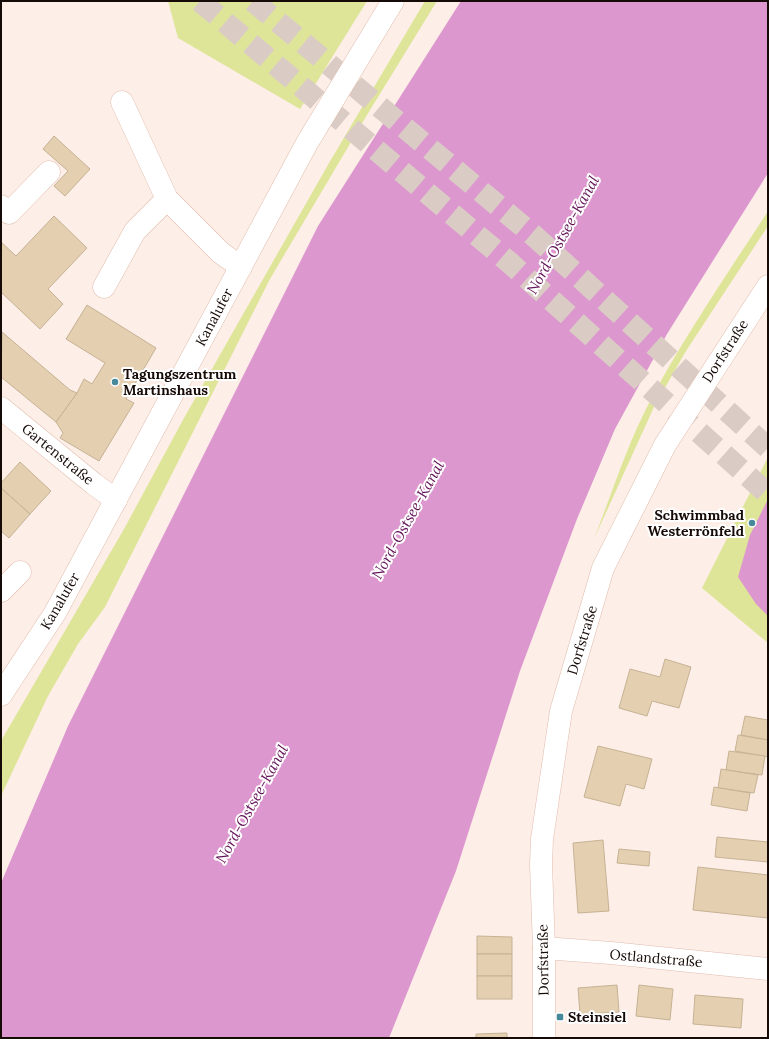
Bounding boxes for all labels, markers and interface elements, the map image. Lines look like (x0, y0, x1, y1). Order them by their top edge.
water label: Nord-Ostsee-Kanal (522, 172, 603, 297)
street label: Kanalufer (191, 285, 237, 349)
street label: Dorfstraße (698, 316, 752, 386)
place label: Tagungszentrum Martinshaus (123, 365, 237, 399)
marker: Tagungszentrum Martinshaus (110, 377, 120, 387)
street label: Gartenstraße (18, 419, 98, 489)
water label: Nord-Ostsee-Kanal (367, 457, 448, 582)
place label: Schwimmbad Westerrönfeld (648, 506, 744, 540)
marker: Schwimmbad Westerrönfeld (747, 518, 757, 528)
street label: Kanalufer (36, 569, 84, 633)
street label: Dorfstraße (563, 603, 601, 677)
water label: Nord-Ostsee-Kanal (211, 741, 292, 866)
street label: Dorfstraße (533, 924, 553, 996)
street label: Ostlandstraße (609, 945, 704, 971)
place label: Steinsiel (568, 1008, 627, 1026)
marker: Steinsiel (555, 1012, 565, 1022)

